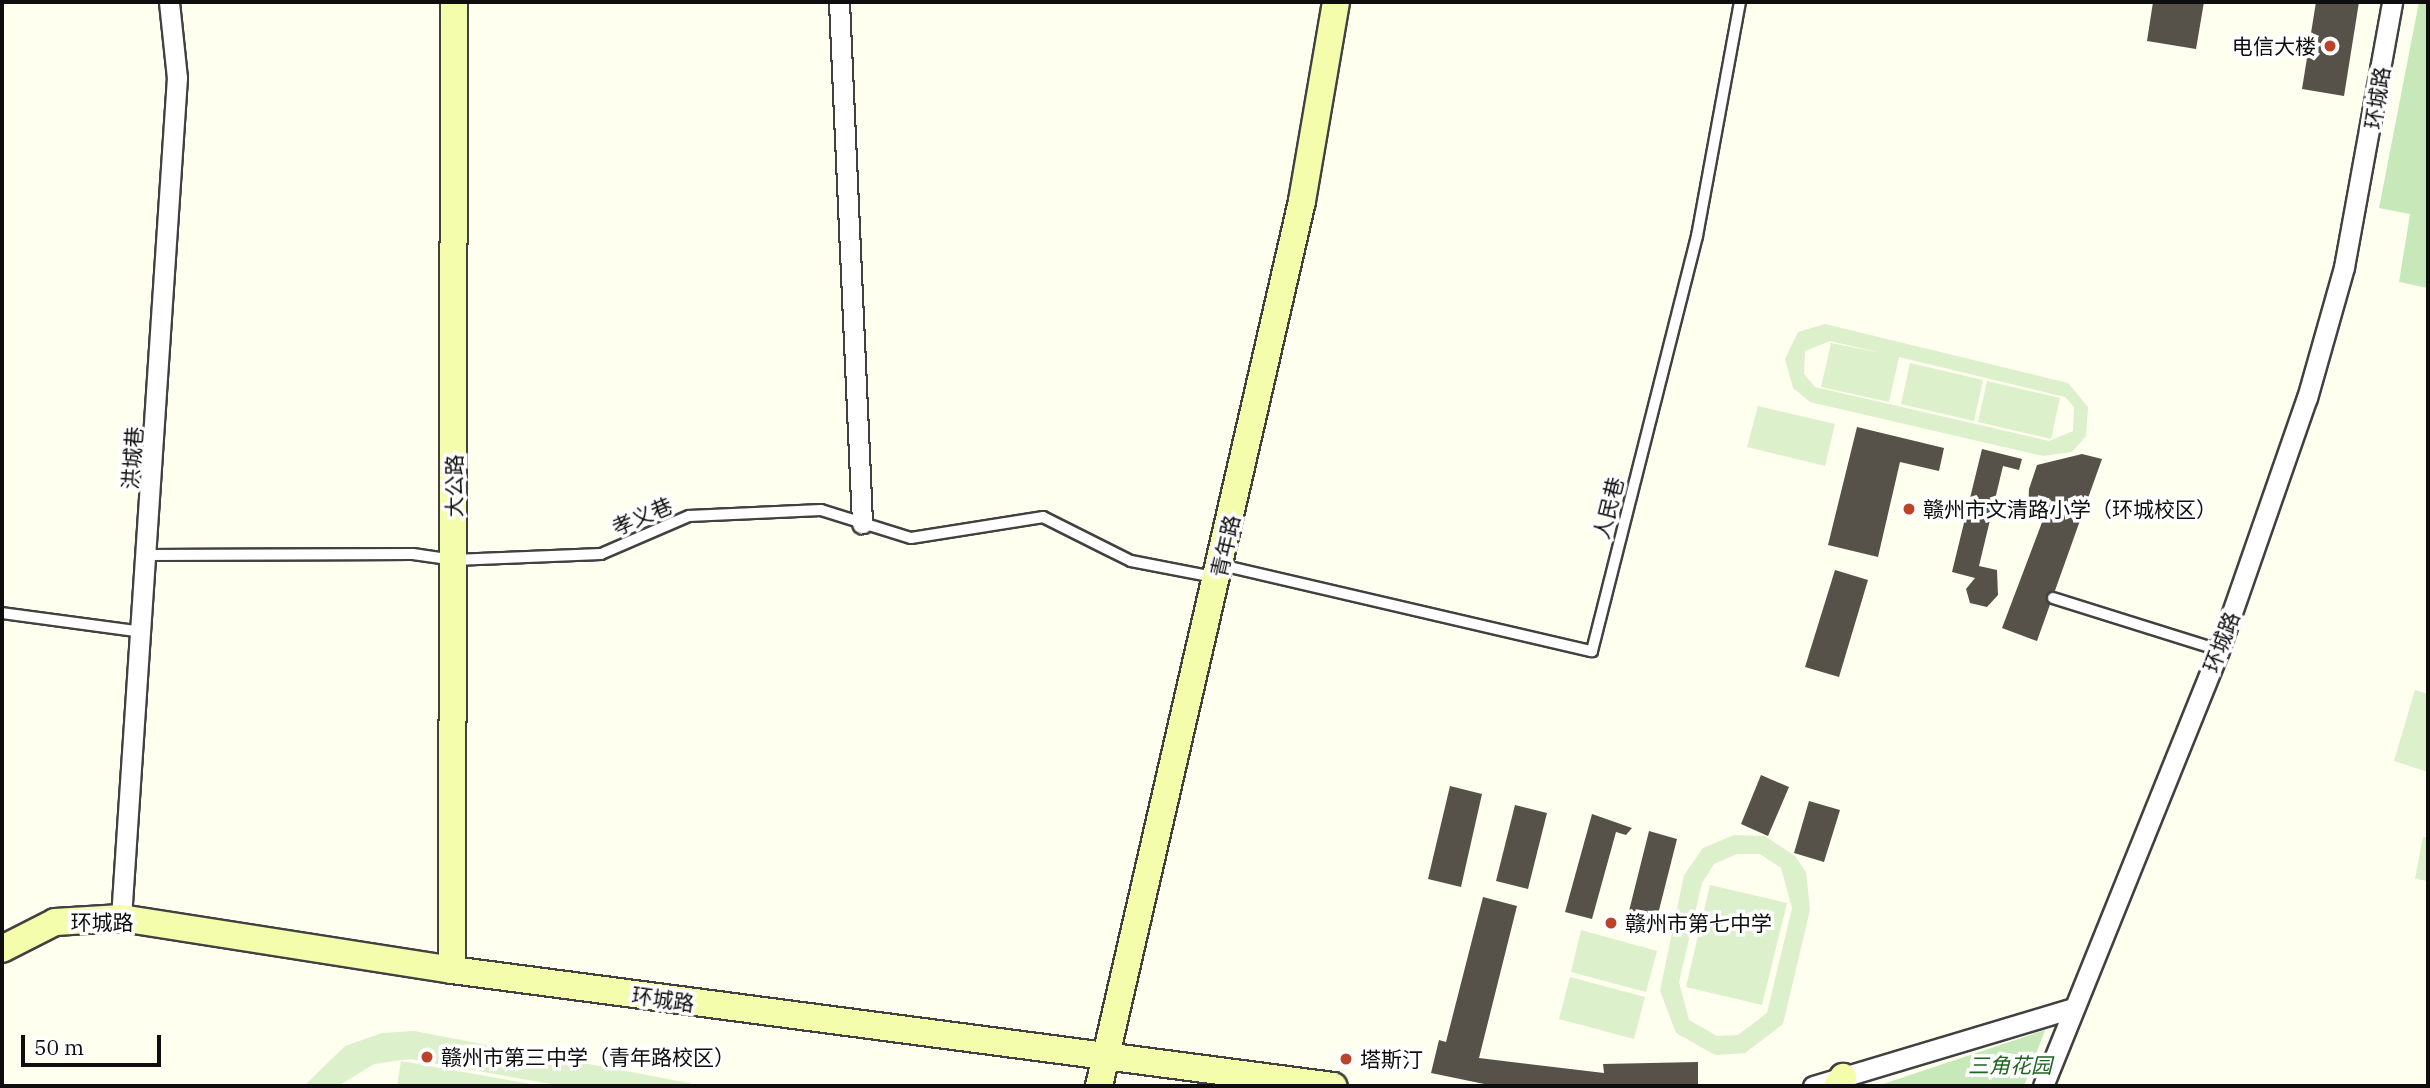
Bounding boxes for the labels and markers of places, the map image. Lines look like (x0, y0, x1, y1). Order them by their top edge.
place label: 电信大楼 (2232, 33, 2316, 59)
marker: 电信大楼 (2322, 38, 2338, 54)
place label: 赣州市文清路小学（环城校区） (1923, 496, 2217, 522)
marker: 赣州市文清路小学（环城校区） (1901, 501, 1917, 517)
place label: 赣州市第七中学 (1625, 910, 1772, 936)
marker: 赣州市第七中学 (1603, 915, 1619, 931)
place label: 赣州市第三中学（青年路校区） (441, 1044, 735, 1070)
place label: 塔斯汀 (1360, 1046, 1423, 1072)
marker: 赣州市第三中学（青年路校区） (419, 1049, 435, 1065)
marker: 塔斯汀 (1338, 1051, 1354, 1067)

